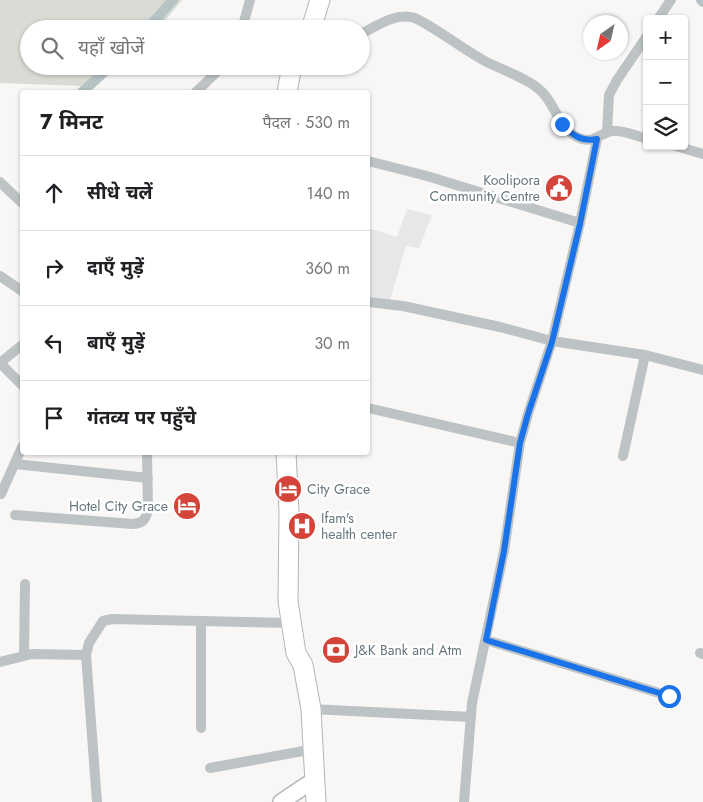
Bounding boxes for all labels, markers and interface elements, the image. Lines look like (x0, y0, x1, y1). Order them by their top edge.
north arrow (583, 15, 628, 60)
map controls (643, 15, 688, 150)
button: + (643, 15, 688, 60)
search box (20, 20, 370, 75)
icon: search (38, 34, 66, 62)
text: यहाँ खोजें (78, 34, 144, 61)
button: − (643, 60, 688, 105)
button: layers (643, 105, 688, 150)
text: 7 मिनट (40, 107, 103, 137)
text: पैदल · 530 m (263, 111, 350, 134)
route end (551, 113, 574, 136)
place label: Koolipora Community Centre (430, 170, 540, 206)
public building icon: Koolipora Community Centre (544, 173, 574, 203)
icon: ahead (40, 179, 68, 207)
text: सीधे चलें (87, 179, 153, 206)
text: 140 m (307, 182, 350, 205)
icon: right (40, 254, 68, 282)
text: दाएँ मुड़ें (87, 254, 144, 281)
text: 360 m (305, 257, 350, 280)
icon: left (40, 329, 68, 357)
text: बाएँ मुड़ें (87, 329, 145, 356)
text: 30 m (314, 332, 350, 355)
icon: arrive (40, 404, 68, 432)
text: गंतव्य पर पहुँचे (87, 404, 196, 431)
hotel icon: City Grace (273, 474, 303, 504)
place label: City Grace (307, 479, 370, 499)
hotel icon: Hotel City Grace (172, 491, 202, 521)
place label: Hotel City Grace (69, 496, 168, 516)
place label: Ifam's health center (321, 508, 397, 544)
hospital icon: Ifam's health center (287, 511, 317, 541)
bank icon: J&K Bank and Atm (321, 635, 351, 665)
place label: J&K Bank and Atm (353, 640, 462, 660)
route start (658, 685, 681, 708)

